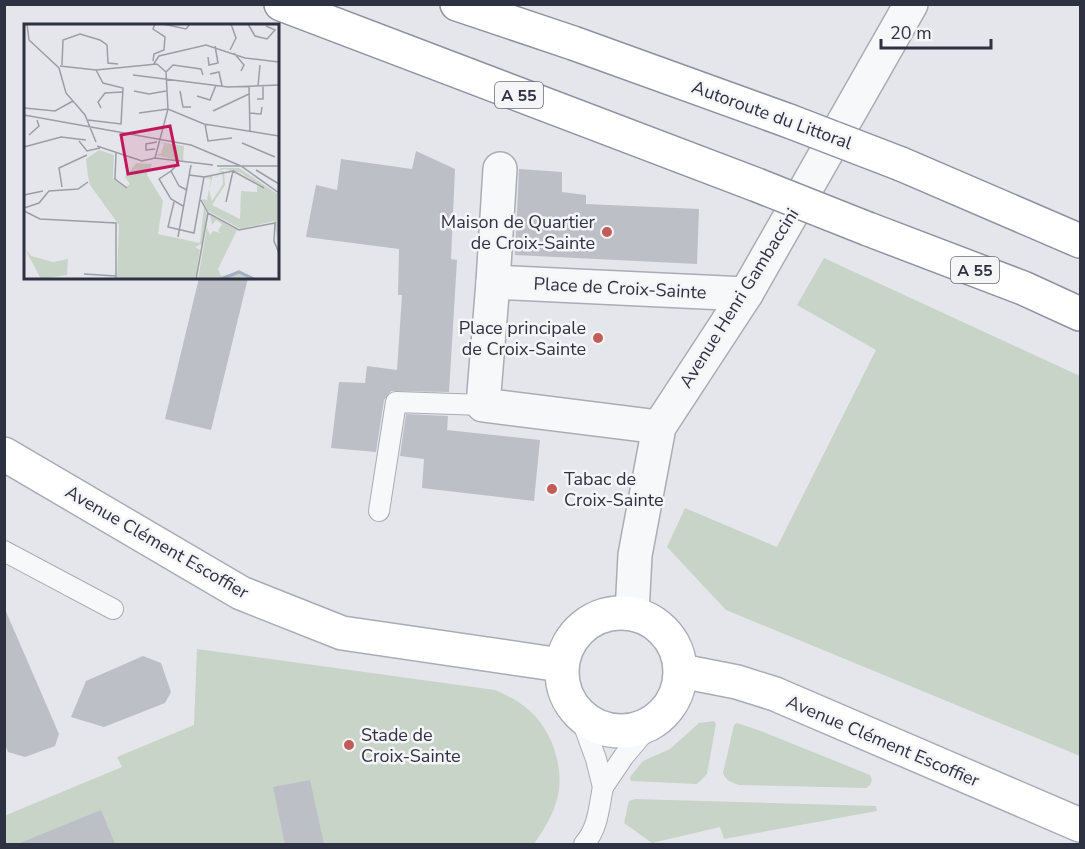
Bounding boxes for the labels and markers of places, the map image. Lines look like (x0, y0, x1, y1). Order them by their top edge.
place label: Maison de Quartier de Croix-Sainte (441, 210, 596, 255)
marker: Maison de Quartier de Croix-Sainte (600, 225, 614, 239)
place label: Place principale de Croix-Sainte (459, 316, 586, 361)
marker: Place principale de Croix-Sainte (591, 331, 605, 345)
place label: Tabac de Croix-Sainte (564, 467, 664, 512)
marker: Tabac de Croix-Sainte (545, 482, 559, 496)
place label: Stade de Croix-Sainte (361, 723, 461, 768)
marker: Stade de Croix-Sainte (342, 738, 356, 752)

